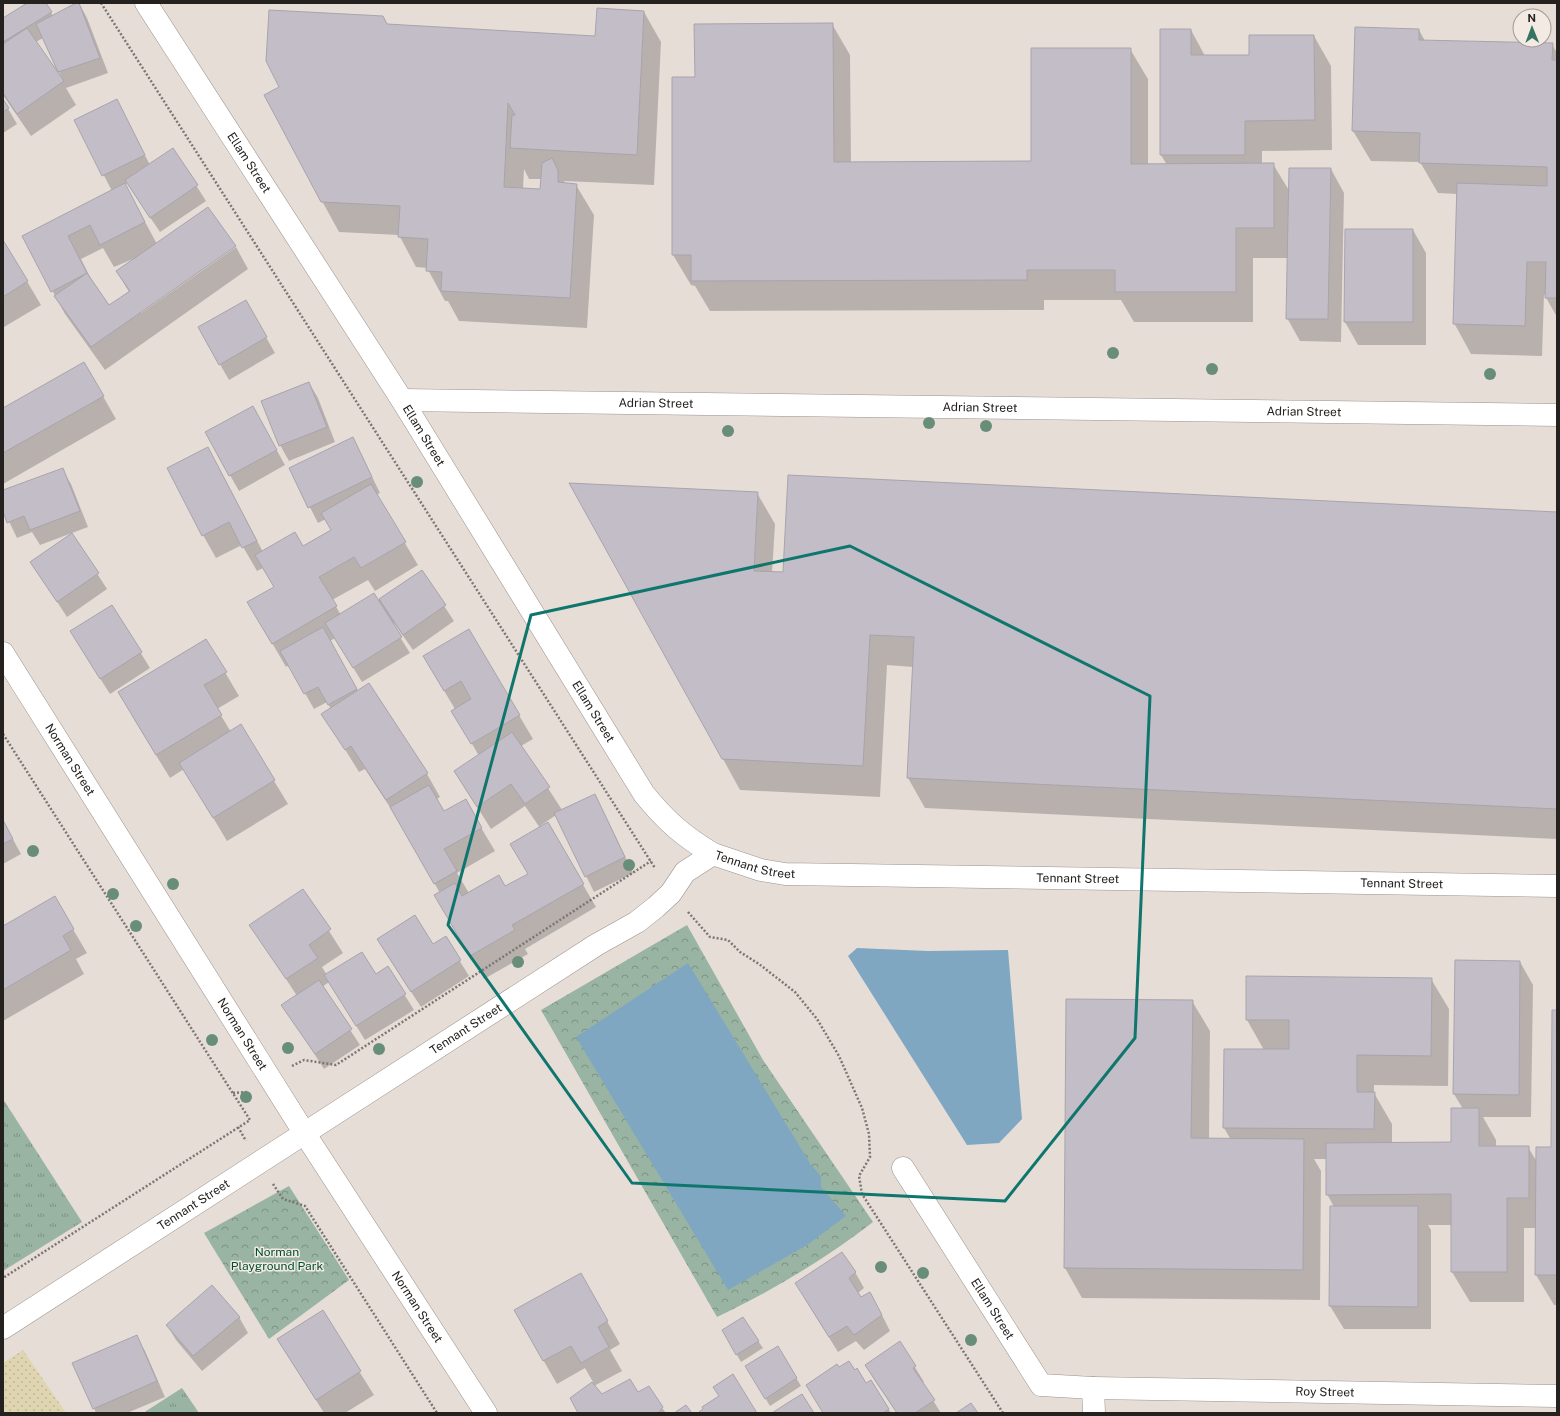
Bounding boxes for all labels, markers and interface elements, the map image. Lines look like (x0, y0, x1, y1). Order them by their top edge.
north arrow (1512, 8, 1552, 48)
text: N (1527, 12, 1536, 24)
street label: Ellam Street (224, 130, 274, 196)
street label: Adrian Street (618, 396, 694, 411)
street label: Adrian Street (942, 400, 1018, 415)
street label: Ellam Street (400, 402, 448, 469)
street label: Adrian Street (1266, 404, 1342, 419)
street label: Ellam Street (569, 678, 618, 745)
street label: Norman Street (42, 721, 98, 799)
street label: Tennant Street (713, 848, 796, 881)
street label: Tennant Street (1036, 871, 1120, 886)
street label: Tennant Street (1360, 876, 1444, 891)
street label: Norman Street (214, 995, 270, 1073)
street label: Tennant Street (427, 1000, 505, 1057)
street label: Tennant Street (155, 1176, 233, 1233)
park label: Norman Playground Park (231, 1245, 323, 1273)
street label: Norman Street (389, 1268, 446, 1346)
street label: Ellam Street (968, 1276, 1017, 1342)
street label: Roy Street (1295, 1384, 1355, 1400)

